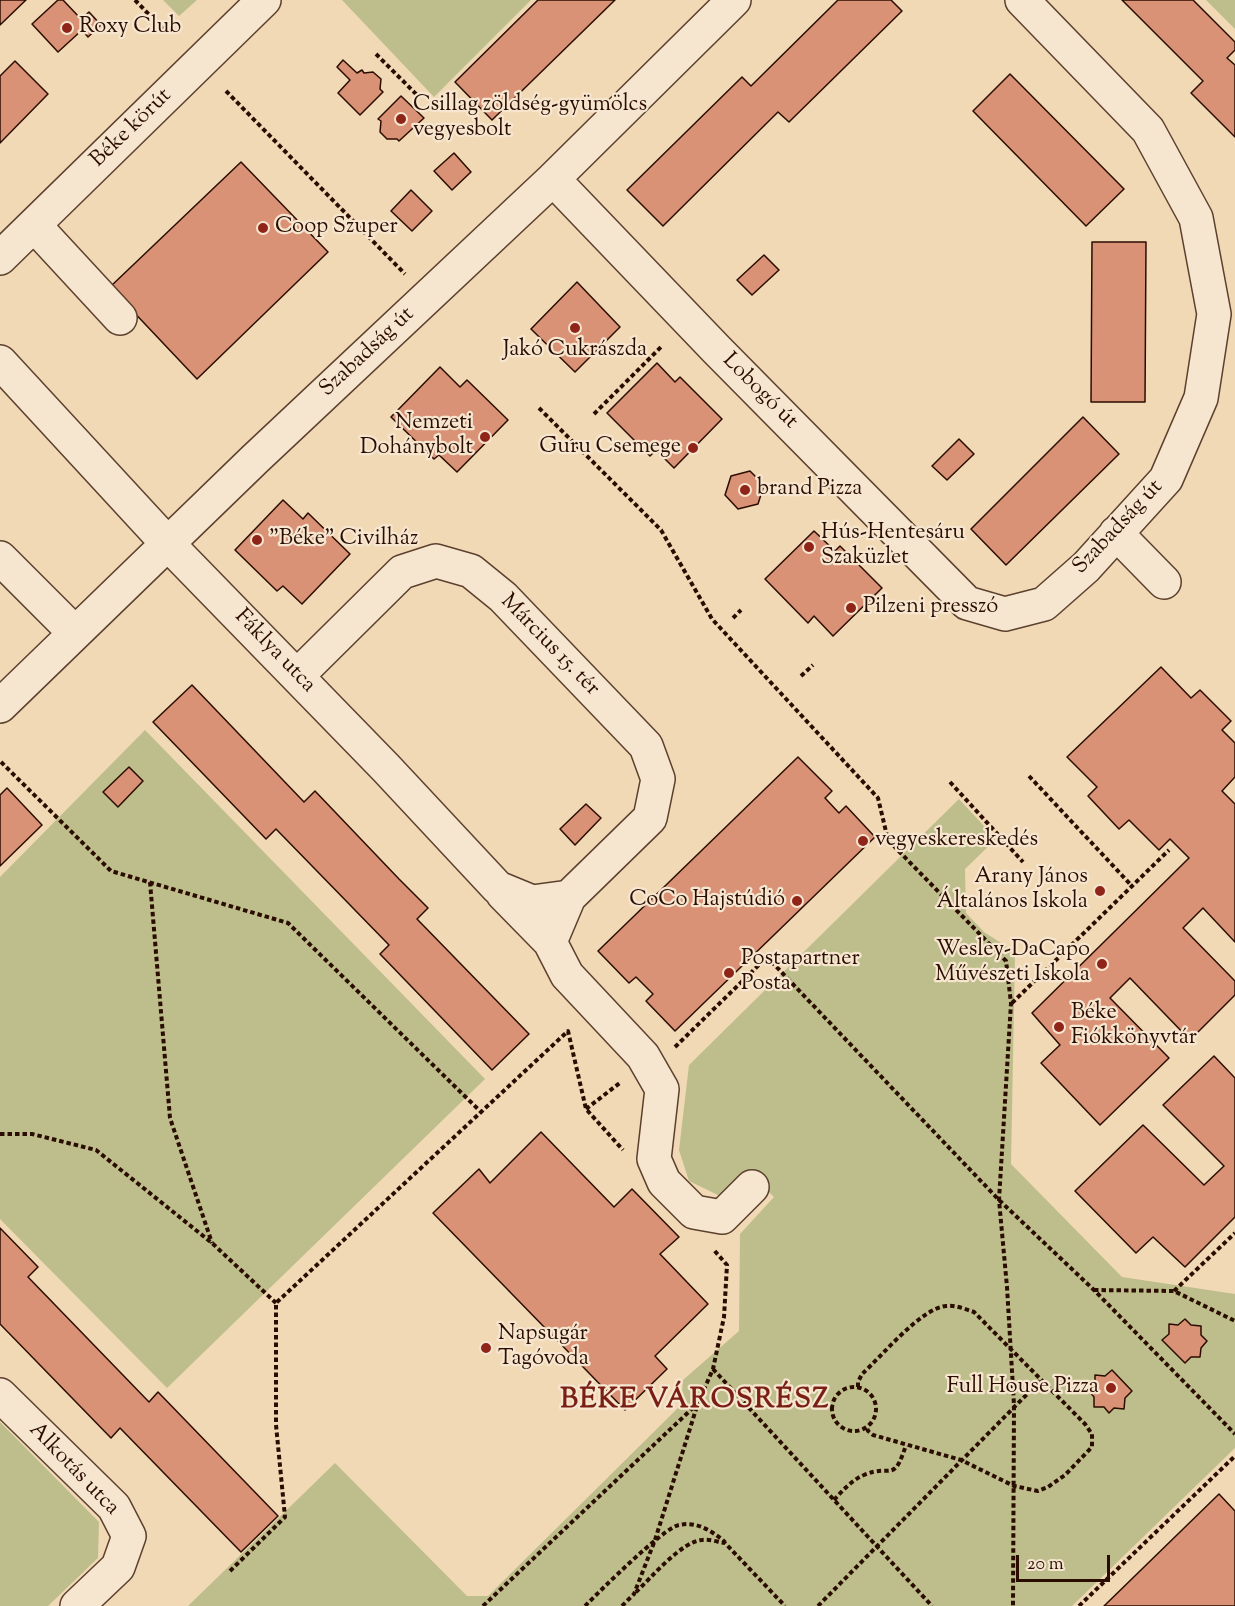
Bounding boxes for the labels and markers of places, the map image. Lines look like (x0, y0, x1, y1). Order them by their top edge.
place label: Roxy Club (79, 15, 181, 41)
marker: Roxy Club (60, 21, 74, 35)
place label: Csillag zöldség-gyümölcs vegyesbolt (413, 93, 647, 144)
marker: Csillag zöldség-gyümölcs vegyesbolt (394, 112, 408, 126)
place label: Coop Szuper (275, 215, 398, 241)
marker: Coop Szuper (256, 221, 270, 235)
marker: Jakó Cukrászda (568, 321, 582, 335)
place label: Jakó Cukrászda (503, 338, 647, 364)
place label: Nemzeti Dohánybolt (360, 411, 473, 463)
marker: Nemzeti Dohánybolt (478, 430, 492, 444)
place label: Guru Csemege (539, 435, 681, 461)
marker: Guru Csemege (686, 441, 700, 455)
place label: brand Pizza (757, 477, 862, 503)
marker: brand Pizza (738, 483, 752, 497)
place label: Hús-Hentesáru Szaküzlet (821, 521, 965, 572)
place label: "Béke" Civilház (269, 527, 418, 553)
marker: "Béke" Civilház (250, 533, 264, 547)
marker: Hús-Hentesáru Szaküzlet (802, 540, 816, 554)
place label: Pilzeni presszó (863, 595, 998, 621)
marker: Pilzeni presszó (844, 601, 858, 615)
place label: vegyeskereskedés (875, 828, 1038, 854)
marker: vegyeskereskedés (856, 834, 870, 848)
place label: Arany János Általános Iskola (936, 865, 1088, 916)
marker: Arany János Általános Iskola (1093, 884, 1107, 898)
place label: CoCo Hajstúdió (629, 888, 785, 914)
marker: CoCo Hajstúdió (790, 894, 804, 908)
place label: Wesley-DaCapo Művészeti Iskola (935, 938, 1090, 990)
place label: Postapartner Posta (741, 947, 860, 998)
marker: Wesley-DaCapo Művészeti Iskola (1095, 957, 1109, 971)
marker: Postapartner Posta (722, 966, 736, 980)
place label: Béke Fiókkönyvtár (1071, 1001, 1197, 1052)
marker: Béke Fiókkönyvtár (1052, 1020, 1066, 1034)
place label: Napsugár Tagóvoda (498, 1322, 589, 1374)
marker: Napsugár Tagóvoda (479, 1341, 493, 1355)
place label: Full House Pizza (947, 1375, 1099, 1401)
marker: Full House Pizza (1104, 1381, 1118, 1395)

